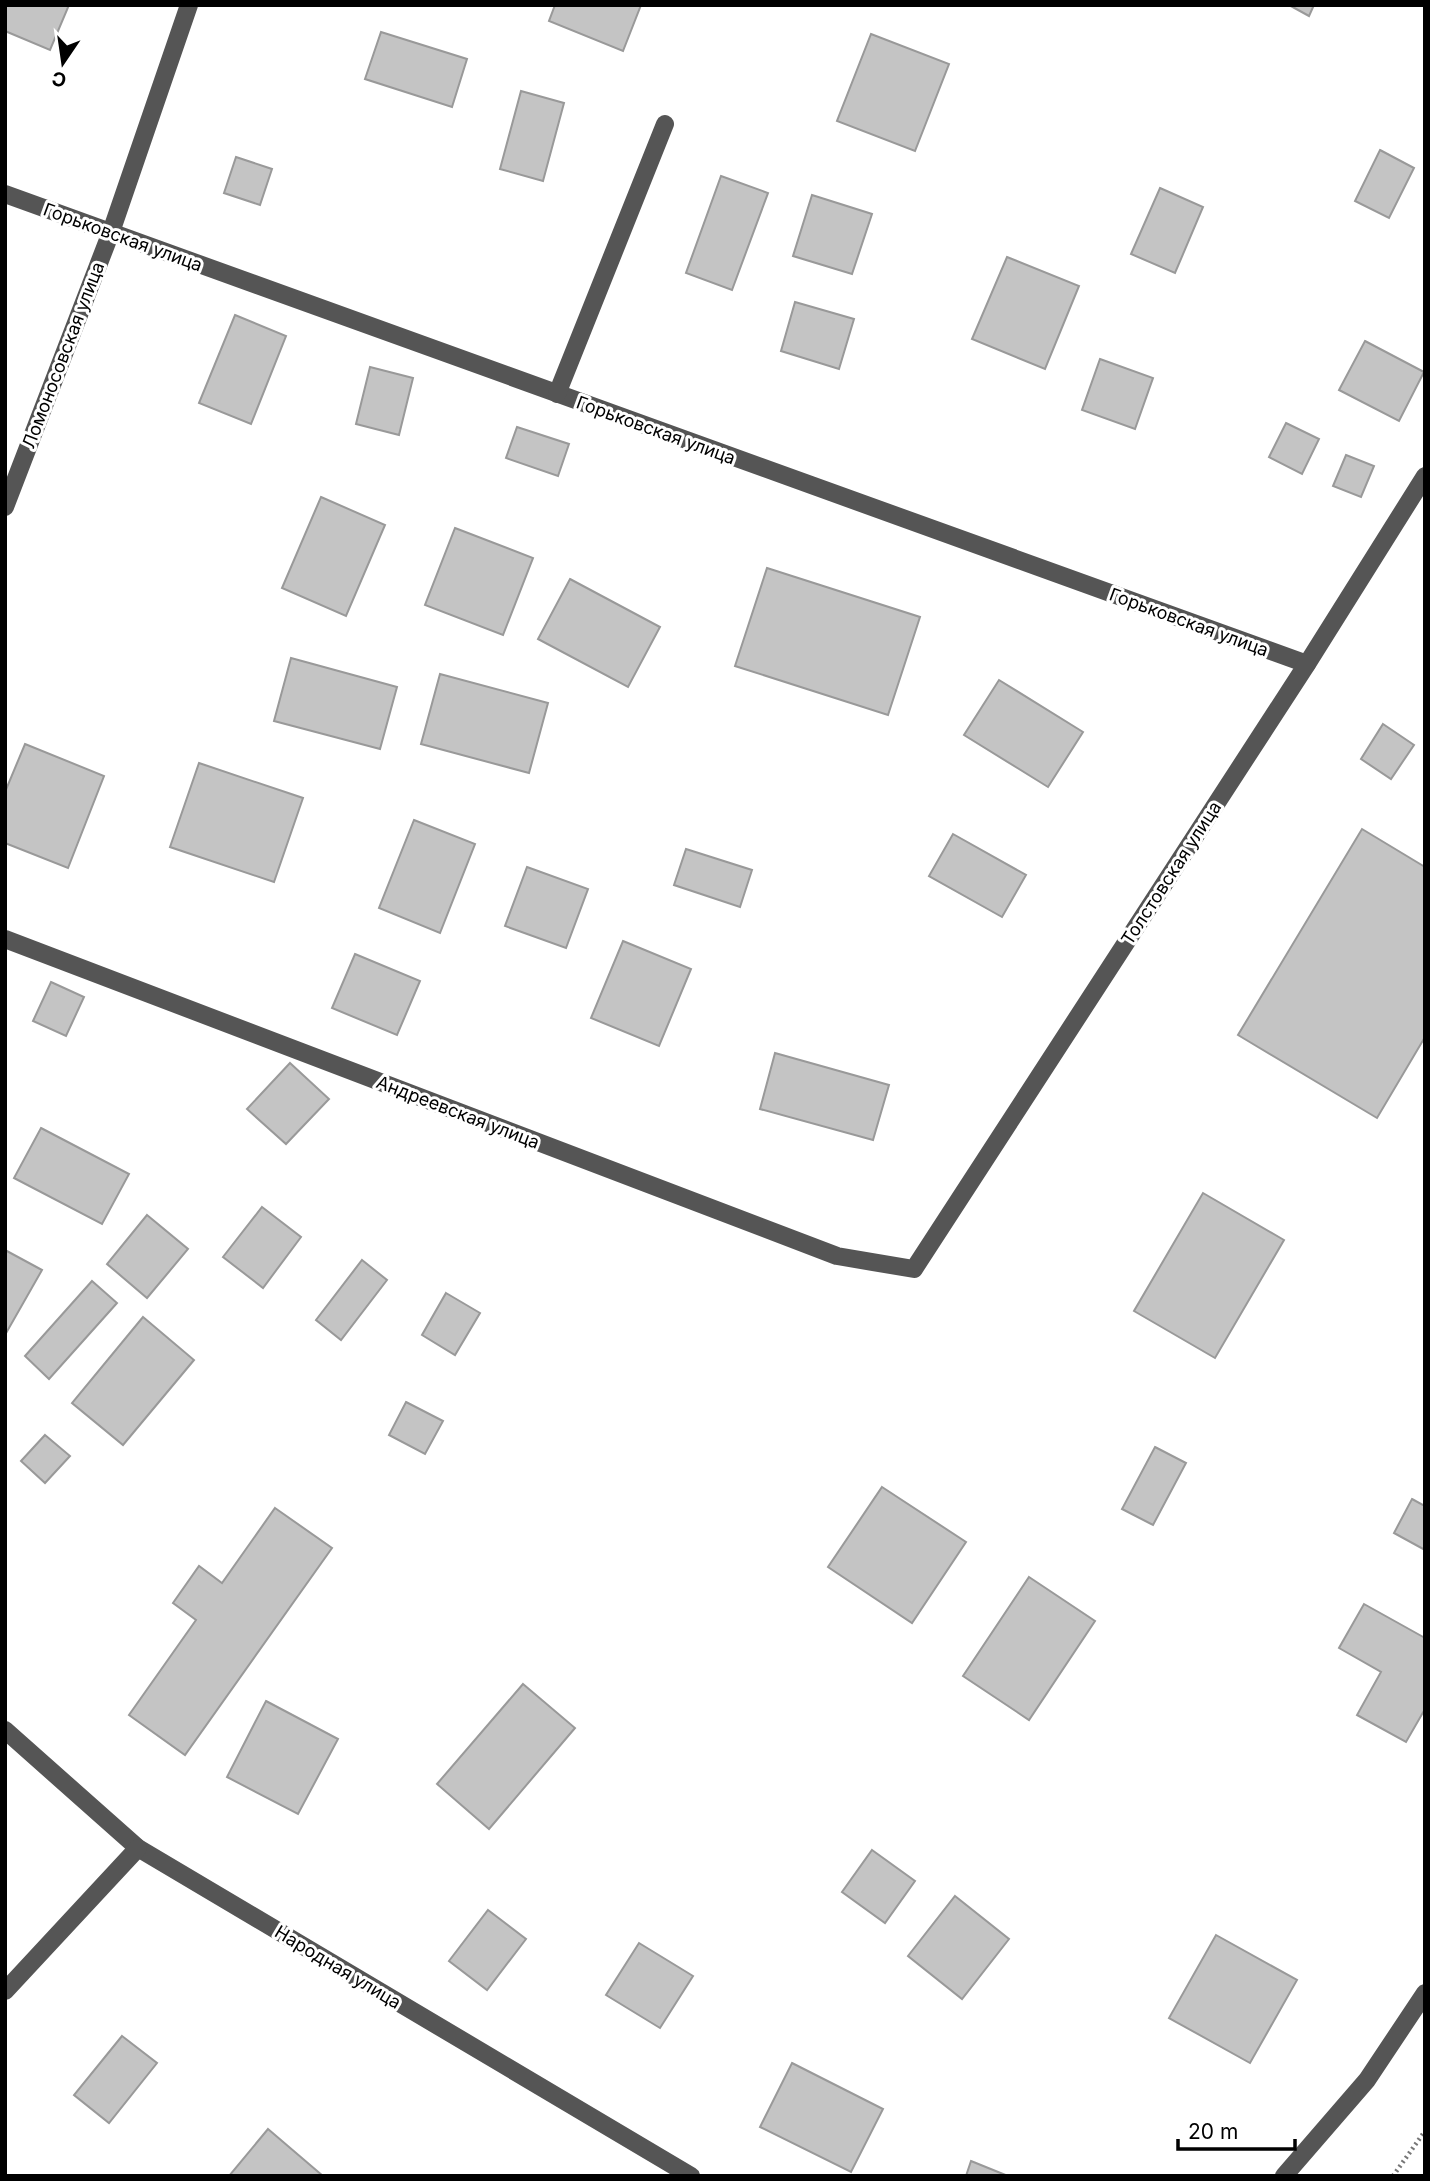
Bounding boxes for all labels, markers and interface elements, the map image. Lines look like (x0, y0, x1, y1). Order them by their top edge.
north arrow (28, 28, 98, 98)
text: С (50, 66, 69, 92)
street label: Горьковская улица (41, 198, 205, 276)
street label: Ломоносовская улица (18, 259, 108, 451)
street label: Горьковская улица (574, 391, 738, 469)
street label: Горьковская улица (1107, 583, 1271, 661)
street label: Толстовская улица (1117, 797, 1225, 949)
street label: Андреевская улица (374, 1071, 542, 1153)
street label: Народная улица (271, 1921, 405, 2013)
scale bar (1178, 2108, 1295, 2152)
text: 20 m (1188, 2119, 1238, 2144)

